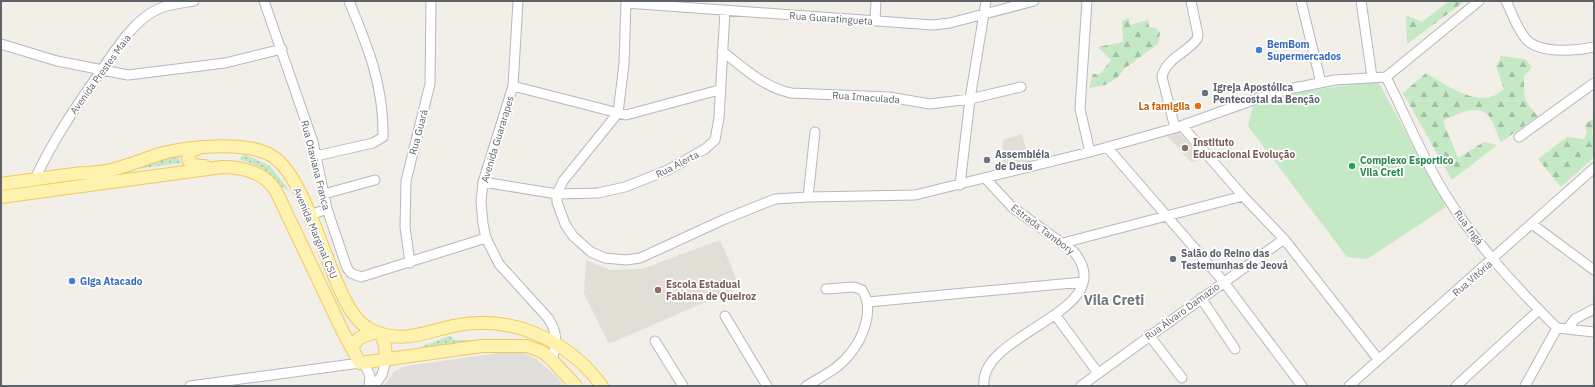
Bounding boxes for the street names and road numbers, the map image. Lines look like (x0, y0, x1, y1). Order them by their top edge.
street label: Rua Guaratingueta (789, 9, 874, 28)
street label: Avenida Prestes Maia (67, 31, 134, 117)
street label: Rua Imaculada (832, 89, 901, 106)
street label: Avenida Guararapes (478, 94, 517, 184)
street label: Rua Guará (406, 107, 431, 156)
street label: Rua Otaviana Franca (298, 119, 333, 212)
street label: Rua Alerta (653, 148, 702, 181)
street label: Avenida Marginal CSU (290, 186, 341, 281)
street label: Estrada Tambory (1008, 201, 1077, 257)
street label: Rua Ingá (1451, 207, 1486, 248)
street label: Rua Vitória (1450, 257, 1496, 299)
street label: Rua Álvaro Damazio (1142, 280, 1223, 343)

